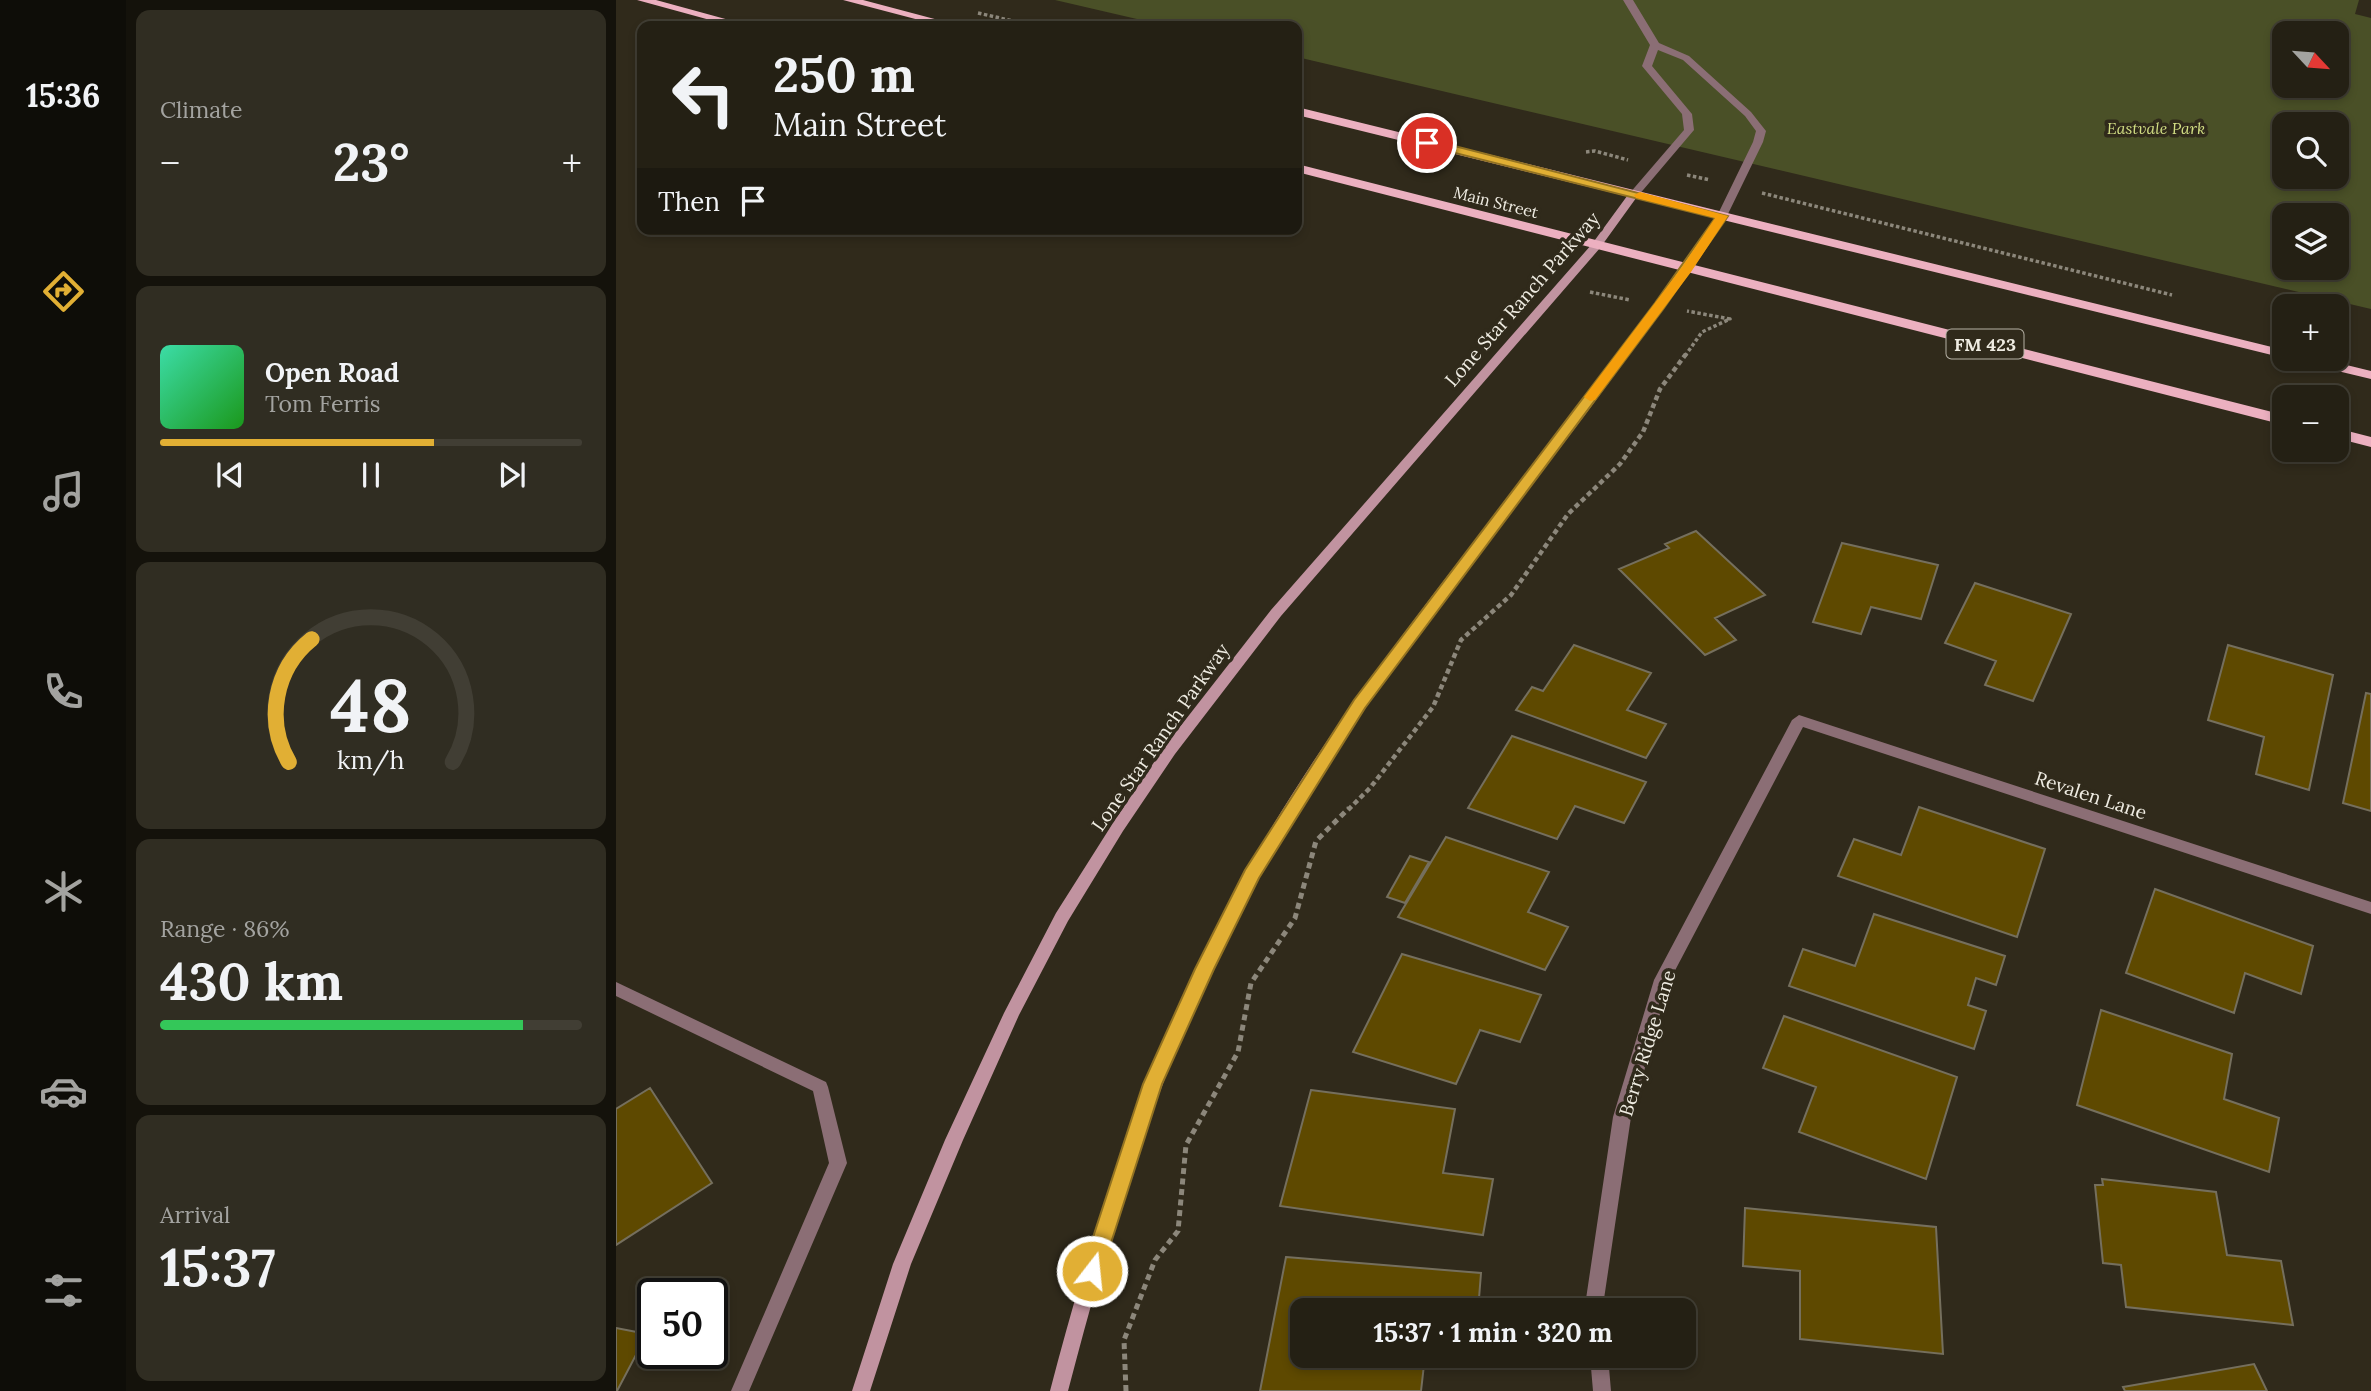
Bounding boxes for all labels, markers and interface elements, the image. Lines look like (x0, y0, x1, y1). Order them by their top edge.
north arrow (2272, 21, 2348, 98)
map controls (2272, 21, 2349, 462)
text: 250 m (773, 43, 915, 105)
icon: left (658, 49, 749, 140)
text: 15:36 (26, 75, 100, 116)
text: Climate (160, 95, 242, 124)
text: Main Street (773, 104, 946, 145)
button: search (2272, 112, 2349, 189)
pin (1397, 113, 1457, 173)
park label: Eastvale Park (2107, 118, 2205, 138)
icon: arrive (1408, 124, 1446, 162)
text: 23° (333, 129, 409, 195)
text: − (160, 139, 180, 187)
text: + (562, 139, 582, 187)
icon: arrive (734, 182, 772, 220)
street label: Main Street (1452, 182, 1541, 222)
text: Then (658, 185, 720, 218)
button: layers (2272, 203, 2349, 280)
street label: Lone Star Ranch Parkway (1439, 207, 1605, 391)
icon: directions (39, 267, 88, 316)
button: + (2272, 294, 2349, 371)
road number: FM 423 (1946, 330, 2024, 358)
text: Open Road (265, 356, 399, 389)
button: − (2272, 385, 2349, 462)
text: Tom Ferris (265, 389, 380, 418)
icon: previous (211, 456, 249, 494)
icon: pause (352, 456, 390, 494)
icon: next (493, 456, 531, 494)
icon: music (39, 467, 88, 516)
street label: Lone Star Ranch Parkway (1086, 638, 1234, 836)
text: 48 (330, 659, 412, 752)
icon: phone (39, 667, 88, 716)
text: km/h (337, 743, 405, 775)
street label: Revalen Lane (2032, 766, 2150, 824)
icon: climate (39, 867, 88, 916)
text: Range · 86% (160, 914, 289, 943)
text: 430 km (160, 948, 343, 1014)
street label: Berry Ridge Lane (1613, 967, 1681, 1119)
icon: car (39, 1067, 88, 1116)
text: Arrival (160, 1200, 230, 1229)
text: 15:37 (160, 1234, 276, 1300)
position arrow (1055, 1234, 1129, 1308)
icon: filters (39, 1266, 88, 1315)
speed limit sign: 50 (637, 1278, 728, 1369)
text: 15:37 · 1 min · 320 m (1373, 1316, 1613, 1349)

